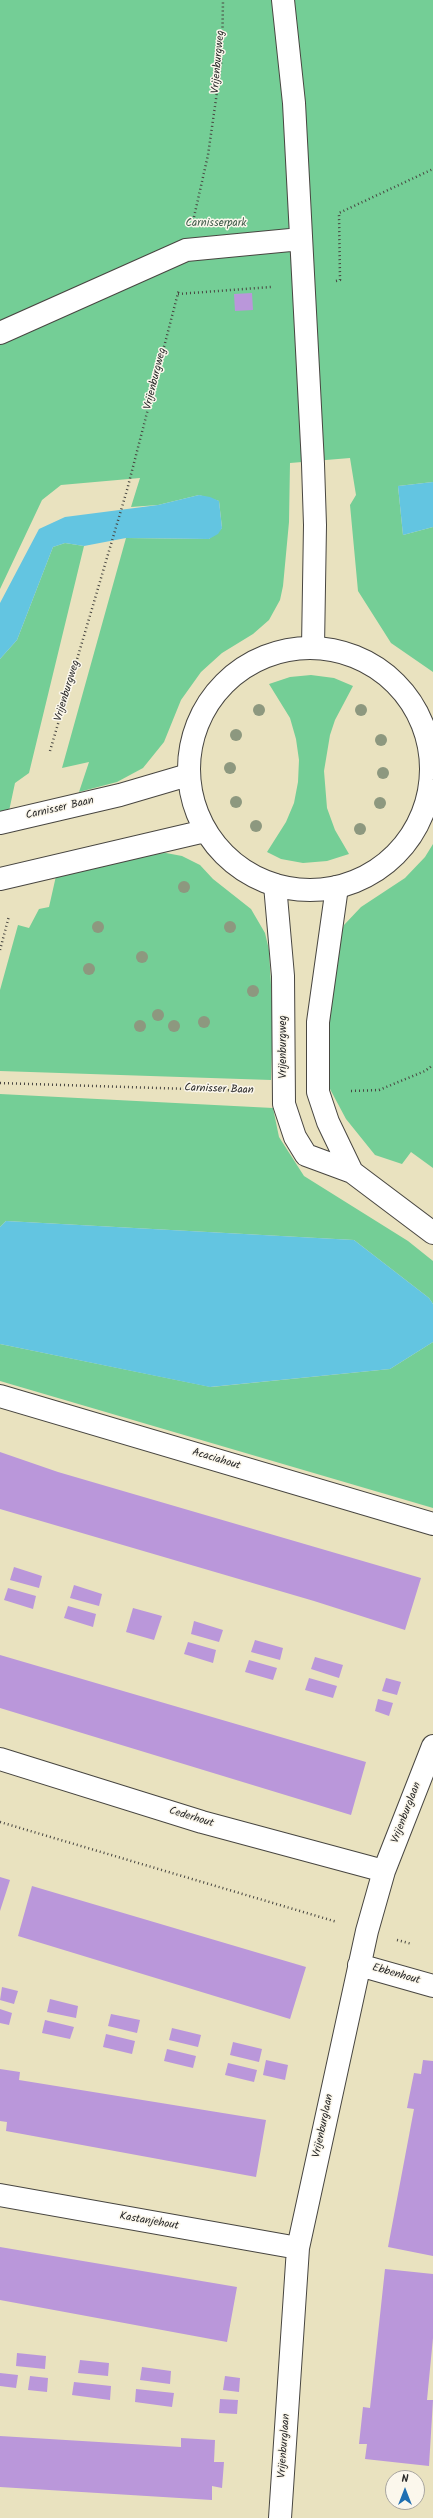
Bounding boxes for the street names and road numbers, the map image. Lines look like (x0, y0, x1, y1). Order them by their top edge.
street label: Vrijenburgweg (210, 30, 228, 94)
street label: Vrijenburgweg (142, 347, 170, 411)
street label: Vrijenburgweg (52, 659, 84, 723)
street label: Carnisser Baan (25, 795, 95, 823)
street label: Vrijenburgweg (277, 1015, 291, 1079)
street label: Carnisser Baan (184, 1082, 254, 1098)
street label: Acaciahout (190, 1446, 242, 1474)
street label: Vrijenburglaan (389, 1781, 425, 1845)
street label: Cederhout (167, 1805, 215, 1831)
street label: Ebbenhout (371, 1962, 421, 1988)
street label: Vrijenburglaan (311, 2093, 337, 2159)
street label: Kastanjehout (118, 2210, 180, 2234)
street label: Vrijenburglaan (276, 2413, 294, 2479)

